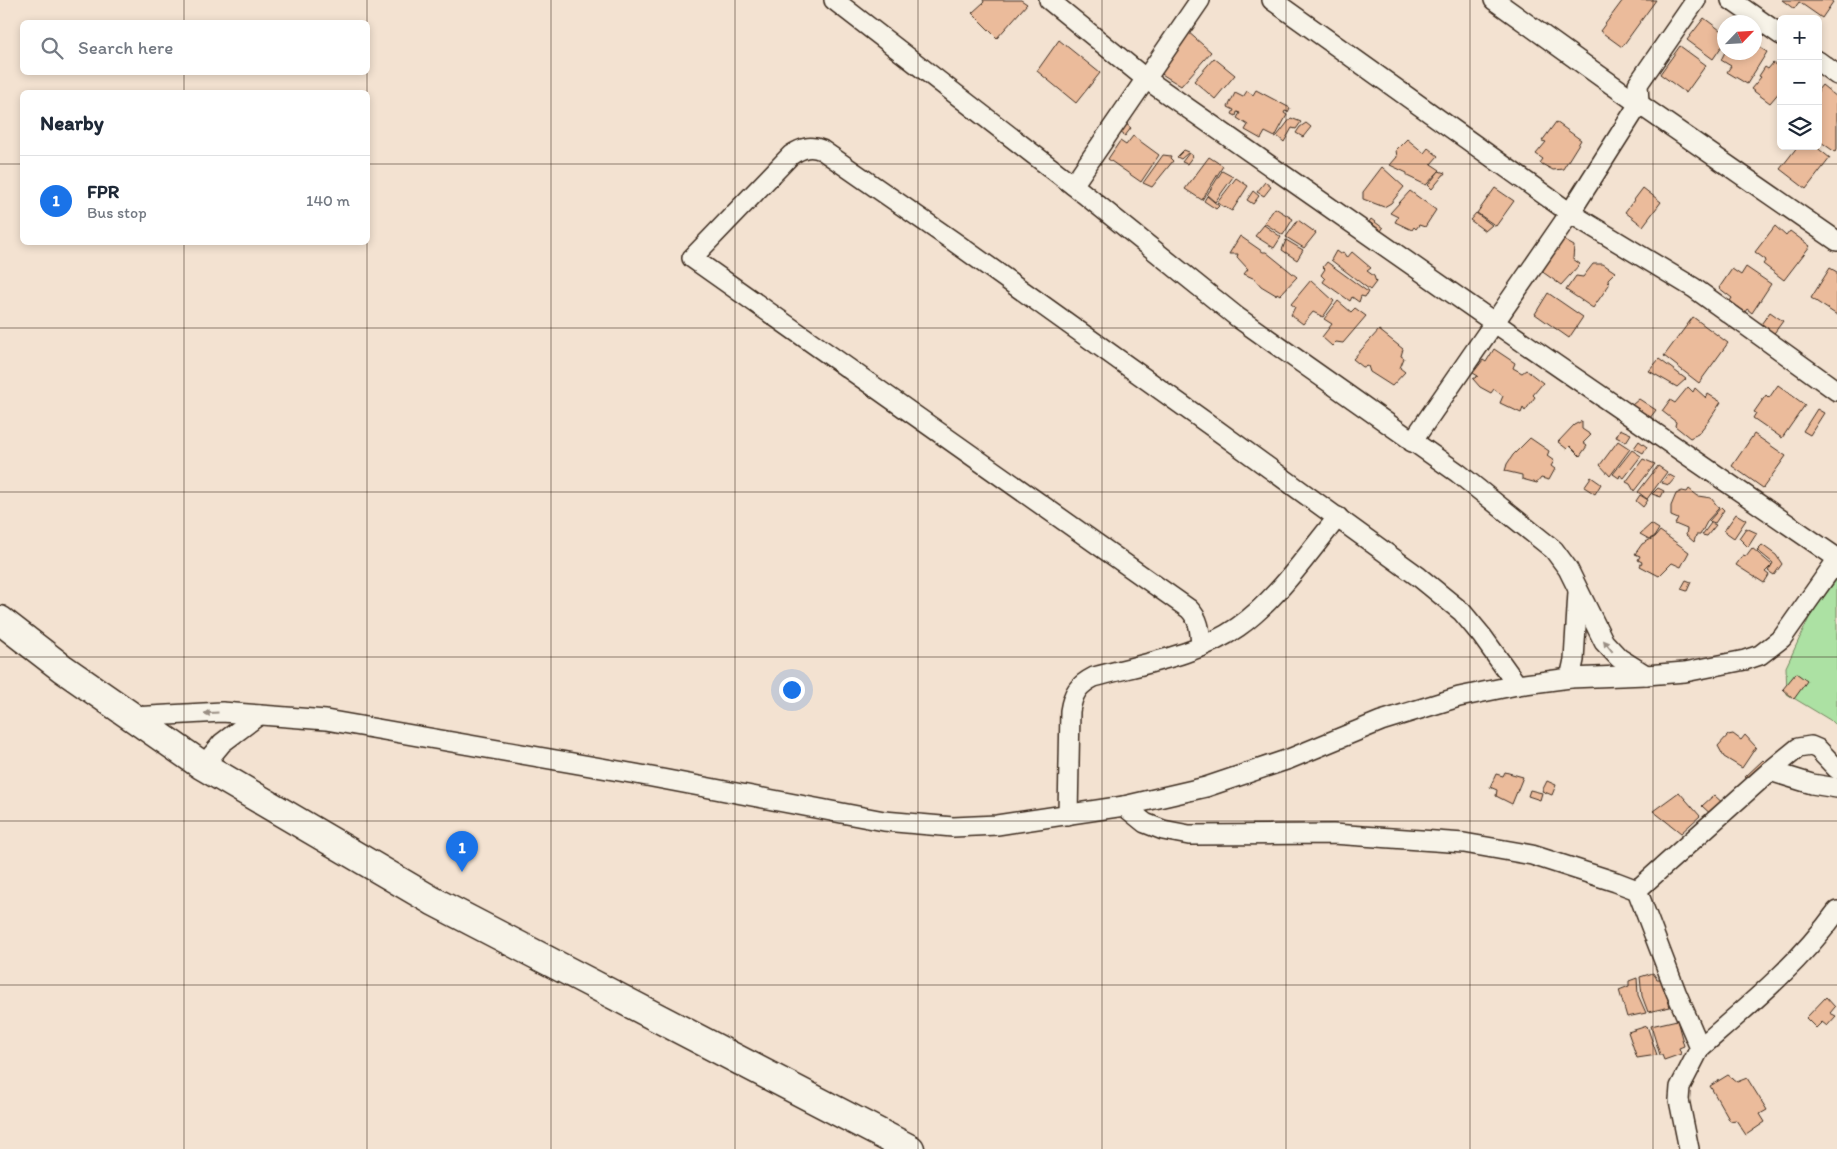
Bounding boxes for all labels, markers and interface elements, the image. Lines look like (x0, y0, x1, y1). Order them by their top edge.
north arrow (1717, 15, 1762, 60)
map controls (1777, 15, 1822, 150)
button: + (1777, 15, 1822, 60)
search box (20, 20, 370, 75)
icon: search (38, 34, 66, 62)
text: Search here (78, 36, 173, 59)
button: − (1777, 60, 1822, 105)
button: layers (1777, 105, 1822, 150)
text: Nearby (40, 110, 104, 135)
text: FPR (87, 180, 119, 203)
text: 1 (52, 191, 60, 210)
text: 140 m (306, 191, 350, 210)
text: Bus stop (87, 203, 147, 222)
one-way arrow (1602, 640, 1613, 653)
your location (779, 677, 805, 703)
one-way arrow (203, 709, 219, 717)
pin: 1 (446, 831, 478, 872)

